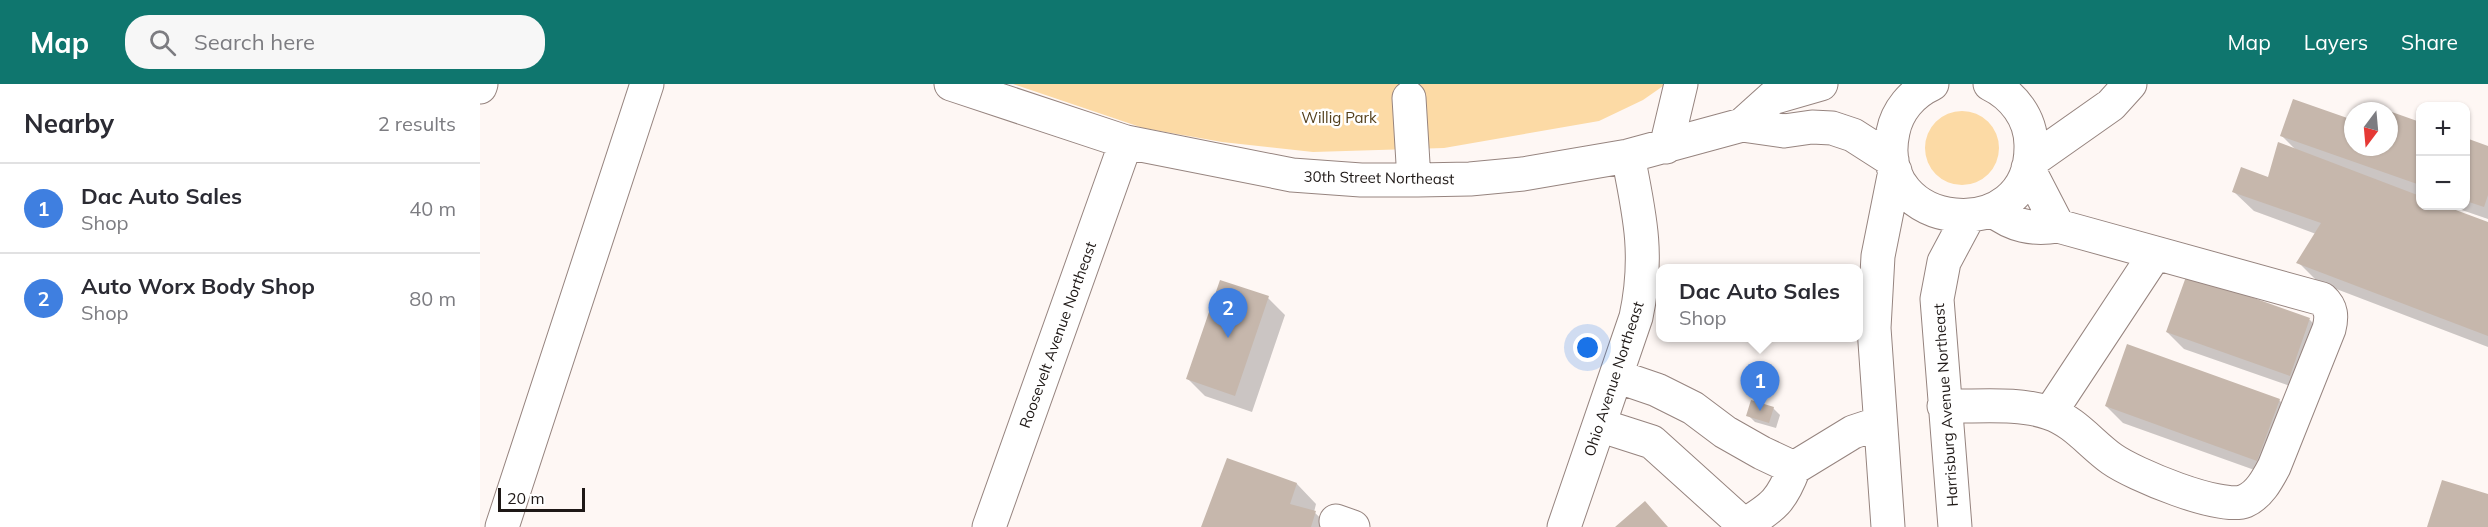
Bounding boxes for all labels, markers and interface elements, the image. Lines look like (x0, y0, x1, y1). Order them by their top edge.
search box (125, 15, 545, 69)
text: Map (30, 25, 89, 60)
icon: search (146, 26, 179, 59)
text: Search here (194, 28, 315, 56)
text: Map (2228, 29, 2271, 55)
text: Layers (2304, 29, 2368, 55)
text: Share (2401, 29, 2458, 55)
north arrow (2344, 102, 2398, 156)
map controls (2416, 102, 2470, 210)
button: + (2416, 102, 2470, 156)
text: Nearby (24, 107, 114, 140)
park label: Willig Park (1301, 108, 1377, 127)
text: 2 results (378, 111, 456, 136)
button: − (2416, 156, 2470, 210)
street label: 30th Street Northeast (1303, 167, 1455, 188)
text: Dac Auto Sales (81, 182, 242, 210)
text: 1 (38, 196, 50, 221)
text: 40 m (409, 196, 456, 221)
text: Shop (81, 210, 129, 235)
street label: Roosevelt Avenue Northeast (1015, 239, 1100, 431)
popup (1656, 264, 1863, 342)
text: Auto Worx Body Shop (81, 272, 315, 300)
text: Dac Auto Sales (1679, 277, 1840, 305)
text: 2 (38, 286, 50, 311)
text: 80 m (409, 286, 456, 311)
pin: 2 (1208, 288, 1248, 338)
street label: Ohio Avenue Northeast (1579, 299, 1648, 459)
text: Shop (81, 300, 129, 325)
street label: Harrisburg Avenue Northeast (1929, 303, 1962, 507)
text: Shop (1679, 305, 1727, 330)
your location (1573, 333, 1602, 362)
pin: 1 (1740, 362, 1780, 411)
scale bar (498, 485, 585, 512)
text: 20 m (507, 488, 544, 508)

